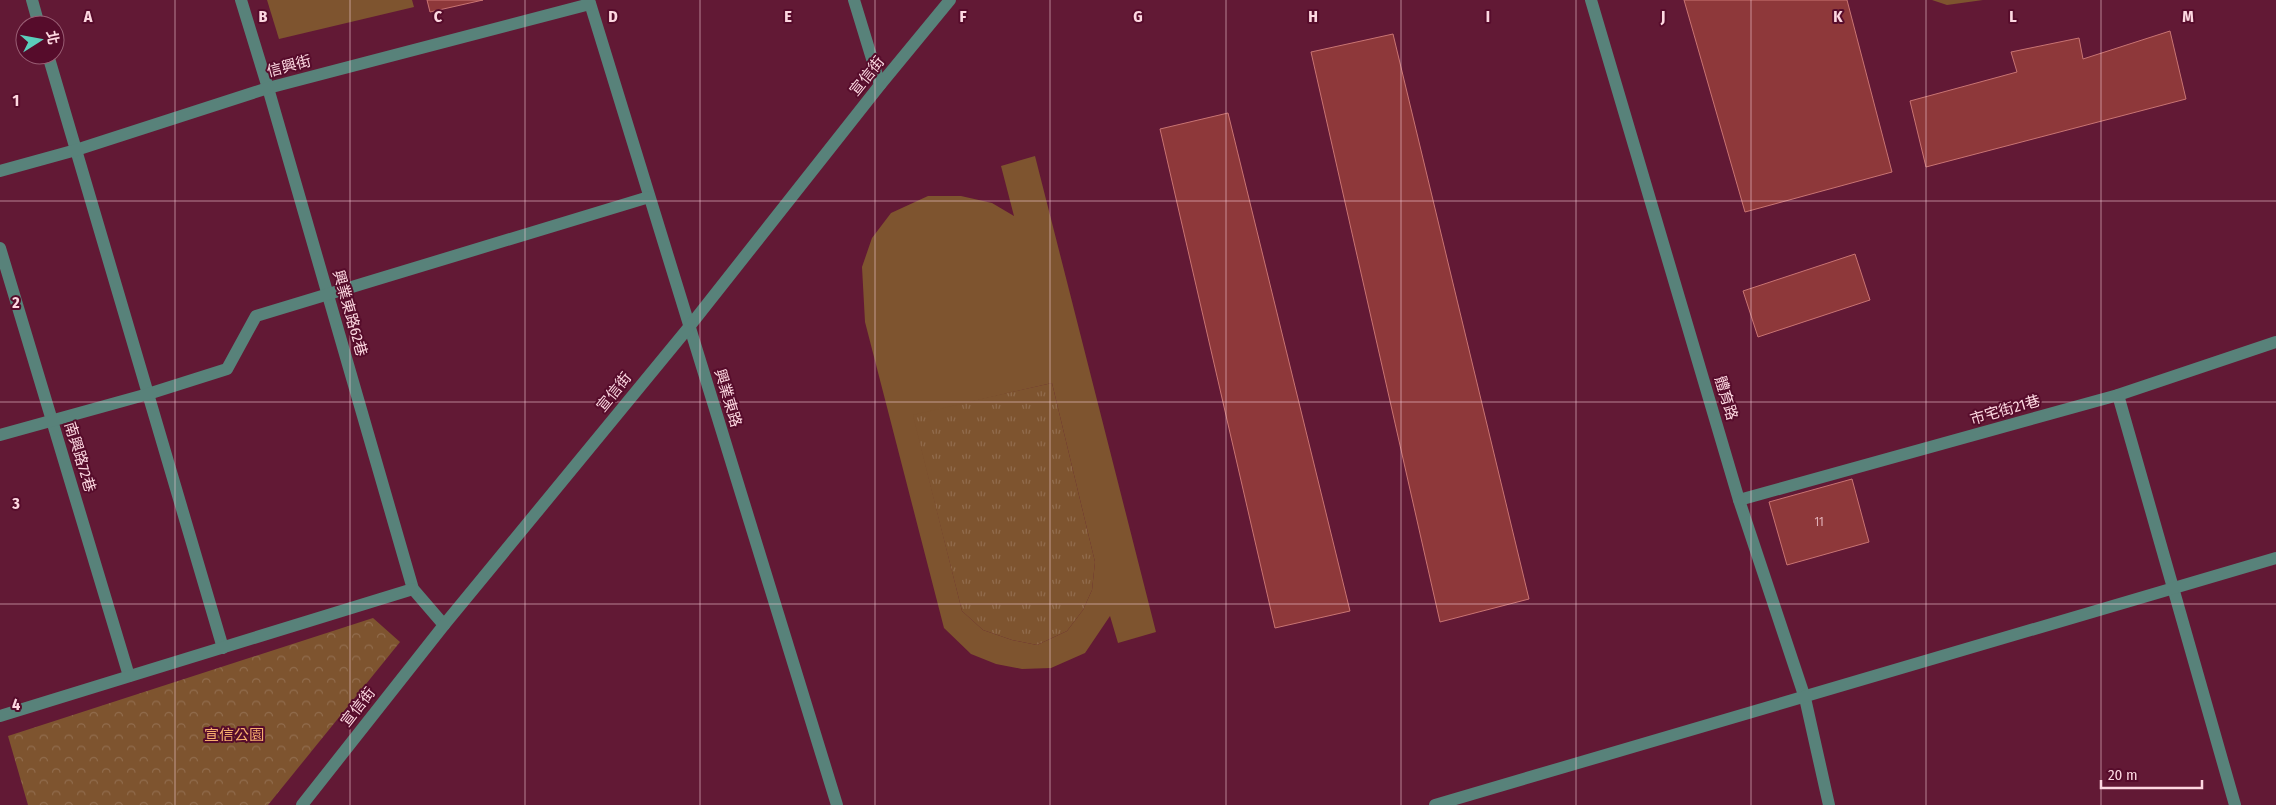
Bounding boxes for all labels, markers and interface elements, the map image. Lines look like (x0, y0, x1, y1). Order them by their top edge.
text: A (83, 7, 93, 26)
text: B (259, 7, 268, 26)
text: C (434, 7, 443, 26)
text: D (608, 7, 618, 26)
text: E (784, 7, 792, 26)
text: F (959, 7, 967, 26)
text: G (1133, 7, 1143, 26)
text: H (1308, 7, 1318, 26)
text: I (1486, 7, 1490, 26)
text: J (1660, 7, 1665, 26)
text: K (1833, 7, 1843, 26)
text: L (2009, 7, 2017, 26)
text: M (2182, 7, 2194, 26)
north arrow (15, 15, 65, 65)
text: 北 (43, 29, 62, 46)
street label: 信興街 (265, 51, 313, 81)
street label: 宣信街 (846, 53, 888, 99)
text: 1 (13, 91, 19, 110)
street label: 興業東路62巷 (329, 268, 371, 358)
text: 2 (11, 293, 20, 312)
street label: 興業東路 (711, 367, 745, 429)
street label: 宣信街 (593, 369, 635, 415)
street label: 體育路 (1711, 374, 1741, 422)
street label: 市宅街21巷 (1968, 391, 2042, 429)
street label: 南興路72巷 (61, 420, 99, 494)
text: 3 (11, 494, 20, 513)
house number: 11 (1814, 515, 1824, 529)
street label: 宣信街 (337, 684, 379, 730)
text: 4 (12, 695, 20, 714)
park label: 宣信公園 (204, 726, 264, 744)
scale bar (2101, 758, 2202, 790)
text: 20 m (2108, 766, 2138, 784)

